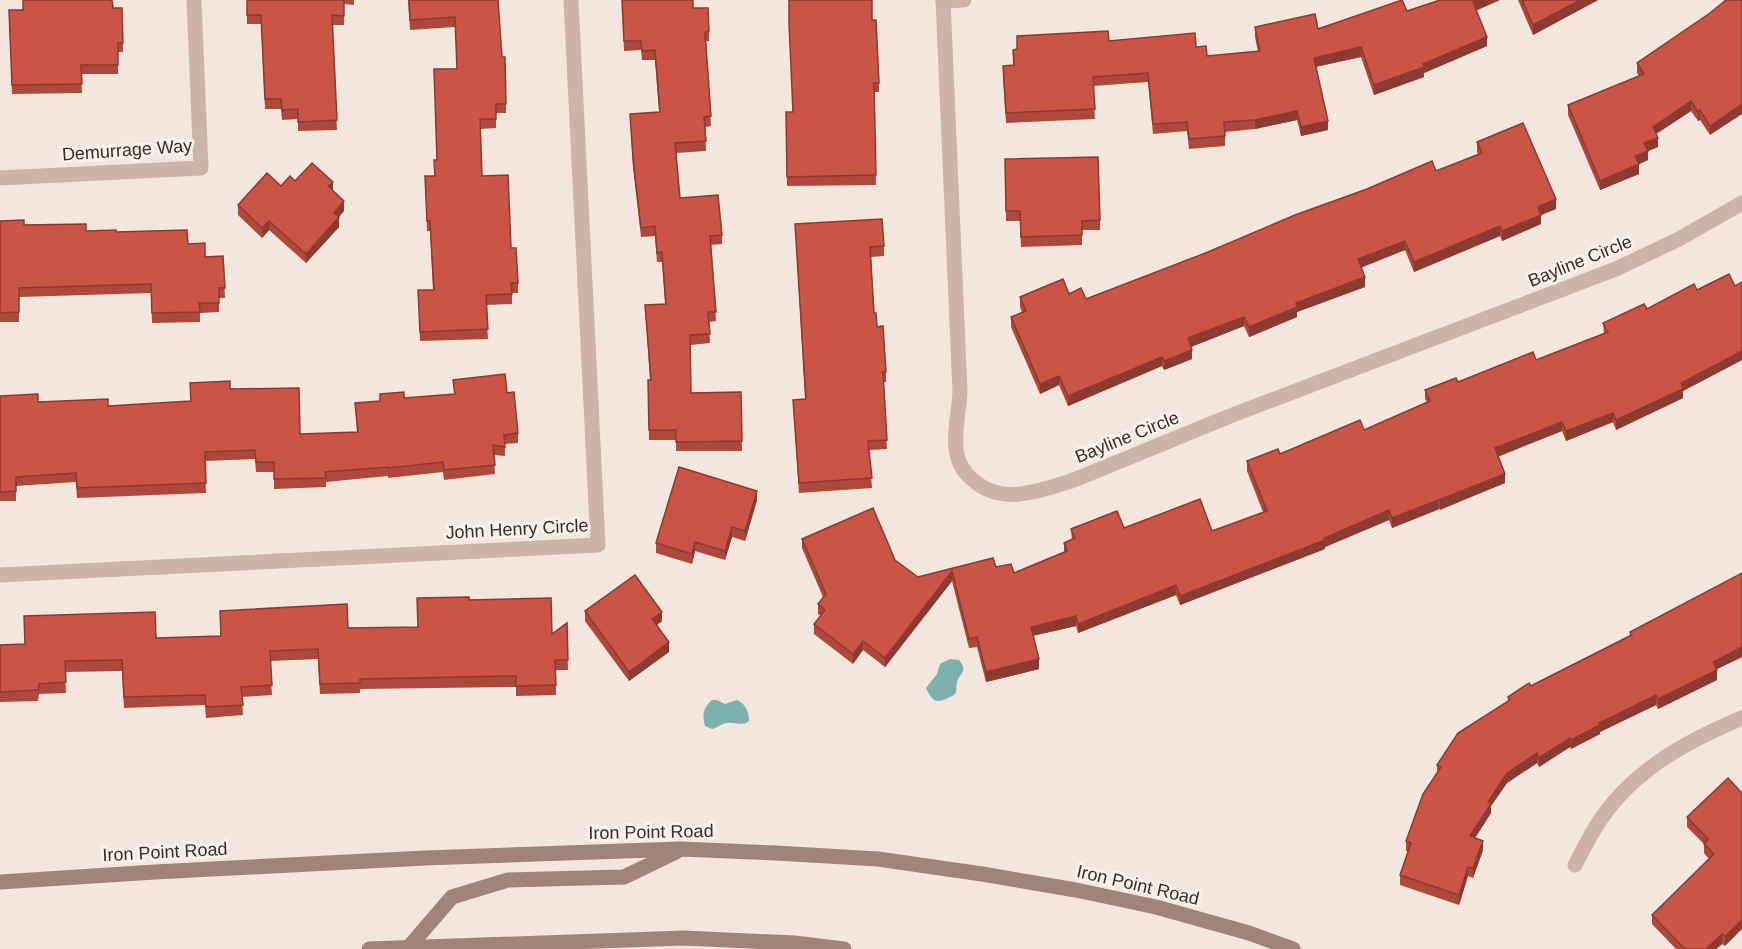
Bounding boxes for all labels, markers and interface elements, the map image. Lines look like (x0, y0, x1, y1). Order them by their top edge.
street label: Demurrage Way (61, 135, 193, 165)
street label: Bayline Circle (1525, 231, 1635, 291)
street label: Bayline Circle (1072, 407, 1182, 467)
street label: John Henry Circle (445, 515, 589, 543)
street label: Iron Point Road (588, 821, 714, 843)
street label: Iron Point Road (102, 839, 228, 865)
street label: Iron Point Road (1075, 861, 1201, 909)

